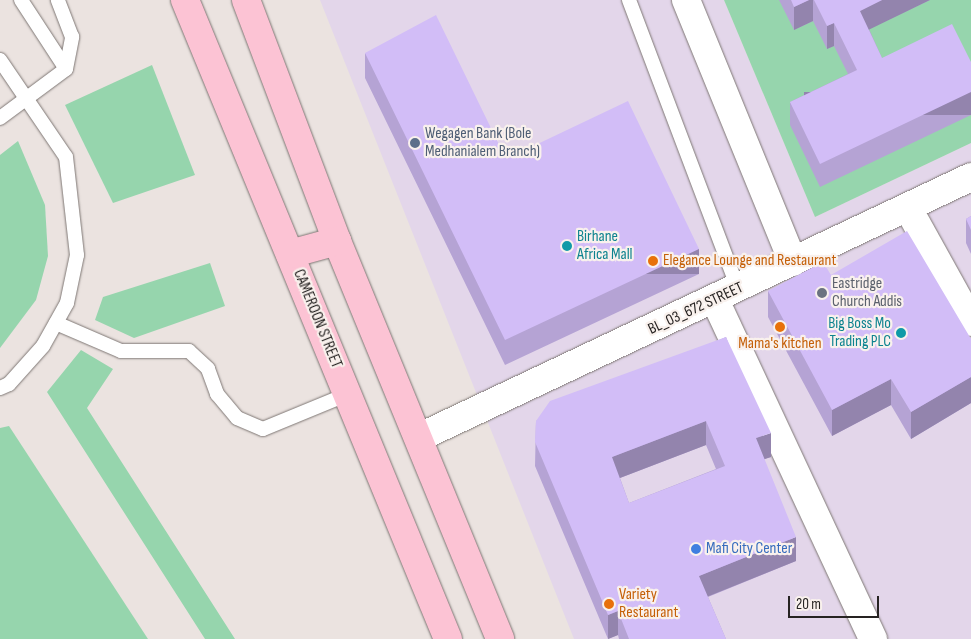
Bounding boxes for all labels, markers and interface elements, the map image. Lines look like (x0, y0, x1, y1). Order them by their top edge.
place label: Wegagen Bank (Bole Medhanialem Branch) (425, 124, 540, 162)
marker: Wegagen Bank (Bole Medhanialem Branch) (409, 137, 421, 149)
place label: Birhane Africa Mall (577, 227, 633, 265)
marker: Birhane Africa Mall (561, 240, 573, 252)
place label: Elegance Lounge and Restaurant (663, 251, 836, 271)
marker: Elegance Lounge and Restaurant (647, 255, 659, 267)
street label: CAMEROON STREET (288, 267, 346, 371)
place label: Eastridge Church Addis (832, 274, 902, 312)
street label: BL_03_672 STREET (645, 279, 747, 339)
marker: Eastridge Church Addis (816, 287, 828, 299)
place label: Big Boss Mo Trading PLC (828, 314, 891, 352)
marker: Mama's kitchen (774, 321, 786, 333)
marker: Big Boss Mo Trading PLC (895, 327, 907, 339)
place label: Mama's kitchen (738, 334, 822, 354)
place label: Mafi City Center (706, 539, 792, 559)
marker: Mafi City Center (690, 543, 702, 555)
place label: Variety Restaurant (619, 585, 678, 623)
scale bar (791, 586, 882, 618)
text: 20 m (796, 595, 821, 614)
marker: Variety Restaurant (603, 598, 615, 610)

